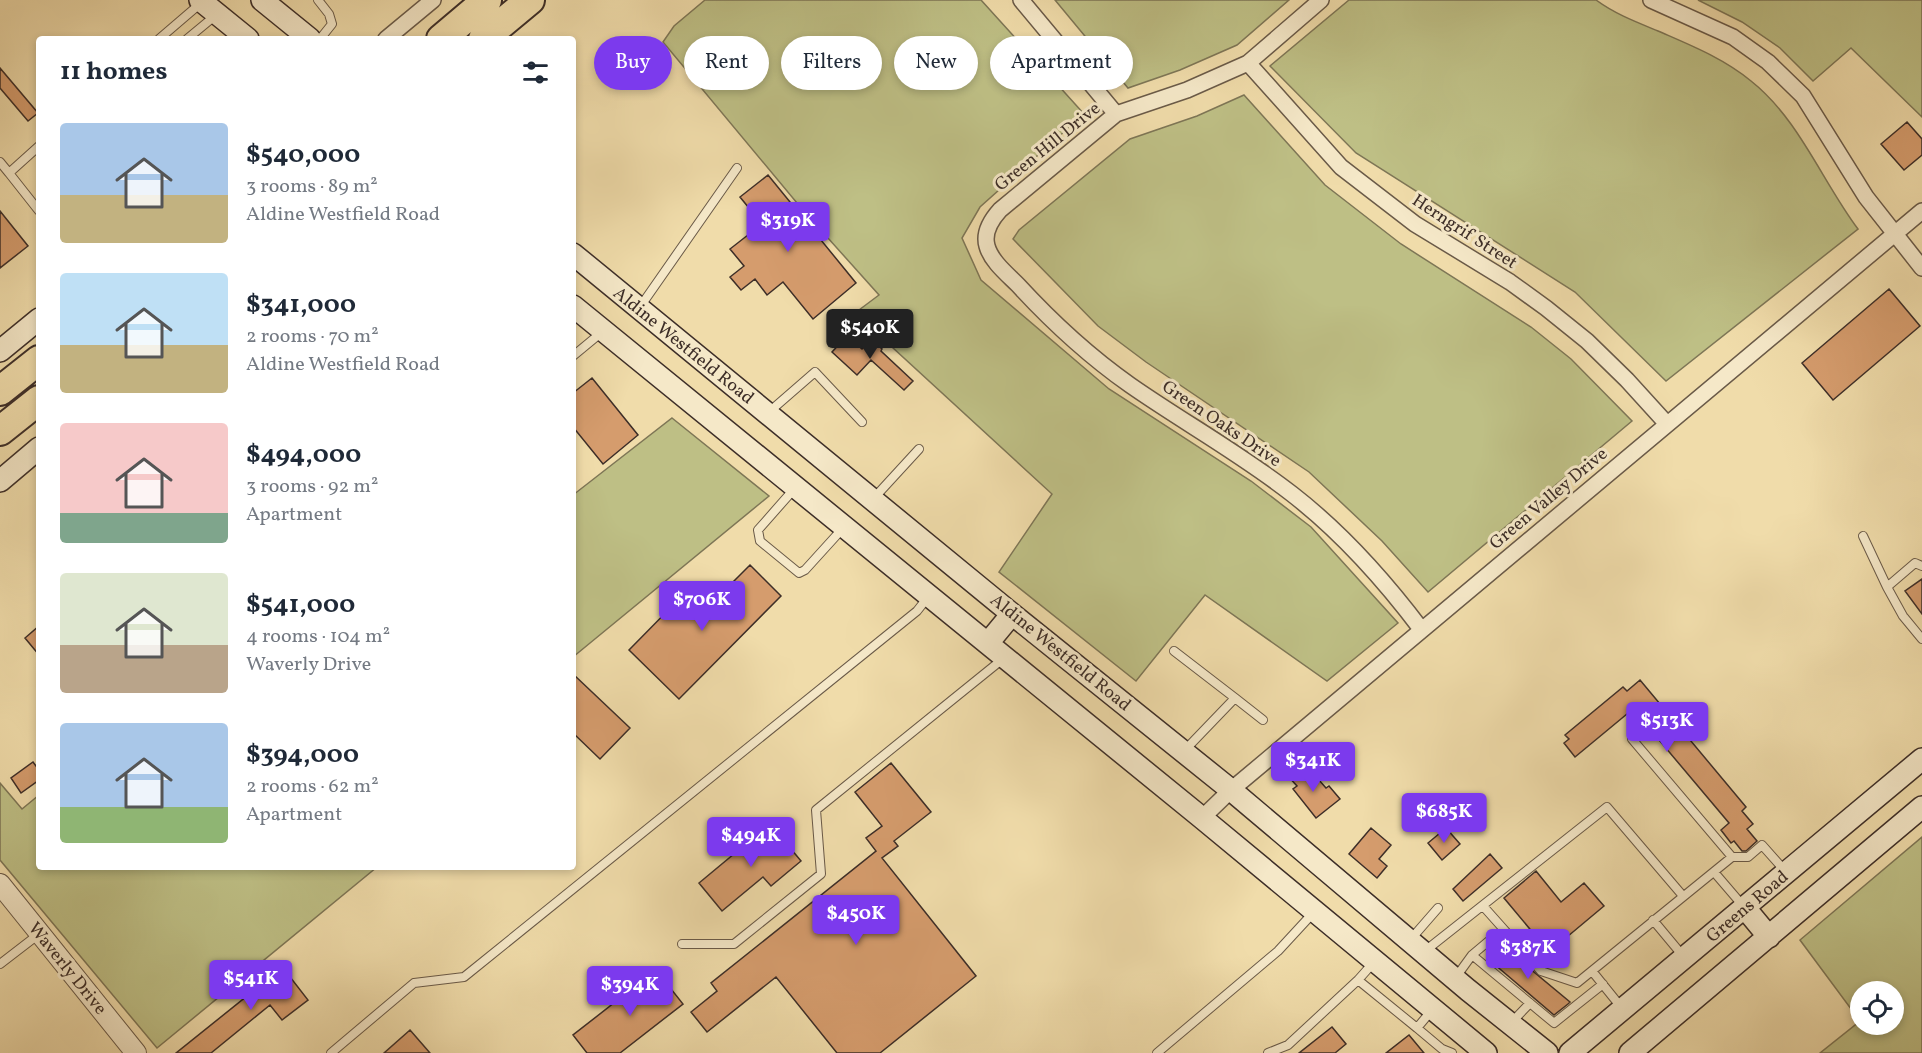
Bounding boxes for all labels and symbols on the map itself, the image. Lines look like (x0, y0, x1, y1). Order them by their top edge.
street label: Green Hill Drive (990, 97, 1106, 198)
street label: Herngrif Street (1407, 189, 1522, 276)
pin: $319K (746, 202, 830, 253)
street label: Aldine Westfield Road (607, 281, 759, 411)
pin: $540K (828, 309, 912, 360)
street label: Green Oaks Drive (1156, 375, 1286, 474)
street label: Green Valley Drive (1485, 442, 1613, 556)
pin: $706K (660, 581, 744, 632)
street label: Aldine Westfield Road (984, 588, 1136, 718)
pin: $513K (1625, 702, 1709, 753)
pin: $341K (1271, 742, 1355, 793)
pin: $685K (1402, 793, 1486, 844)
pin: $494K (709, 817, 793, 868)
street label: Greens Road (1701, 865, 1794, 949)
pin: $450K (814, 895, 898, 946)
street label: Waverly Drive (22, 917, 112, 1021)
pin: $387K (1486, 929, 1570, 980)
pin: $541K (209, 960, 293, 1011)
pin: $394K (588, 966, 672, 1017)

